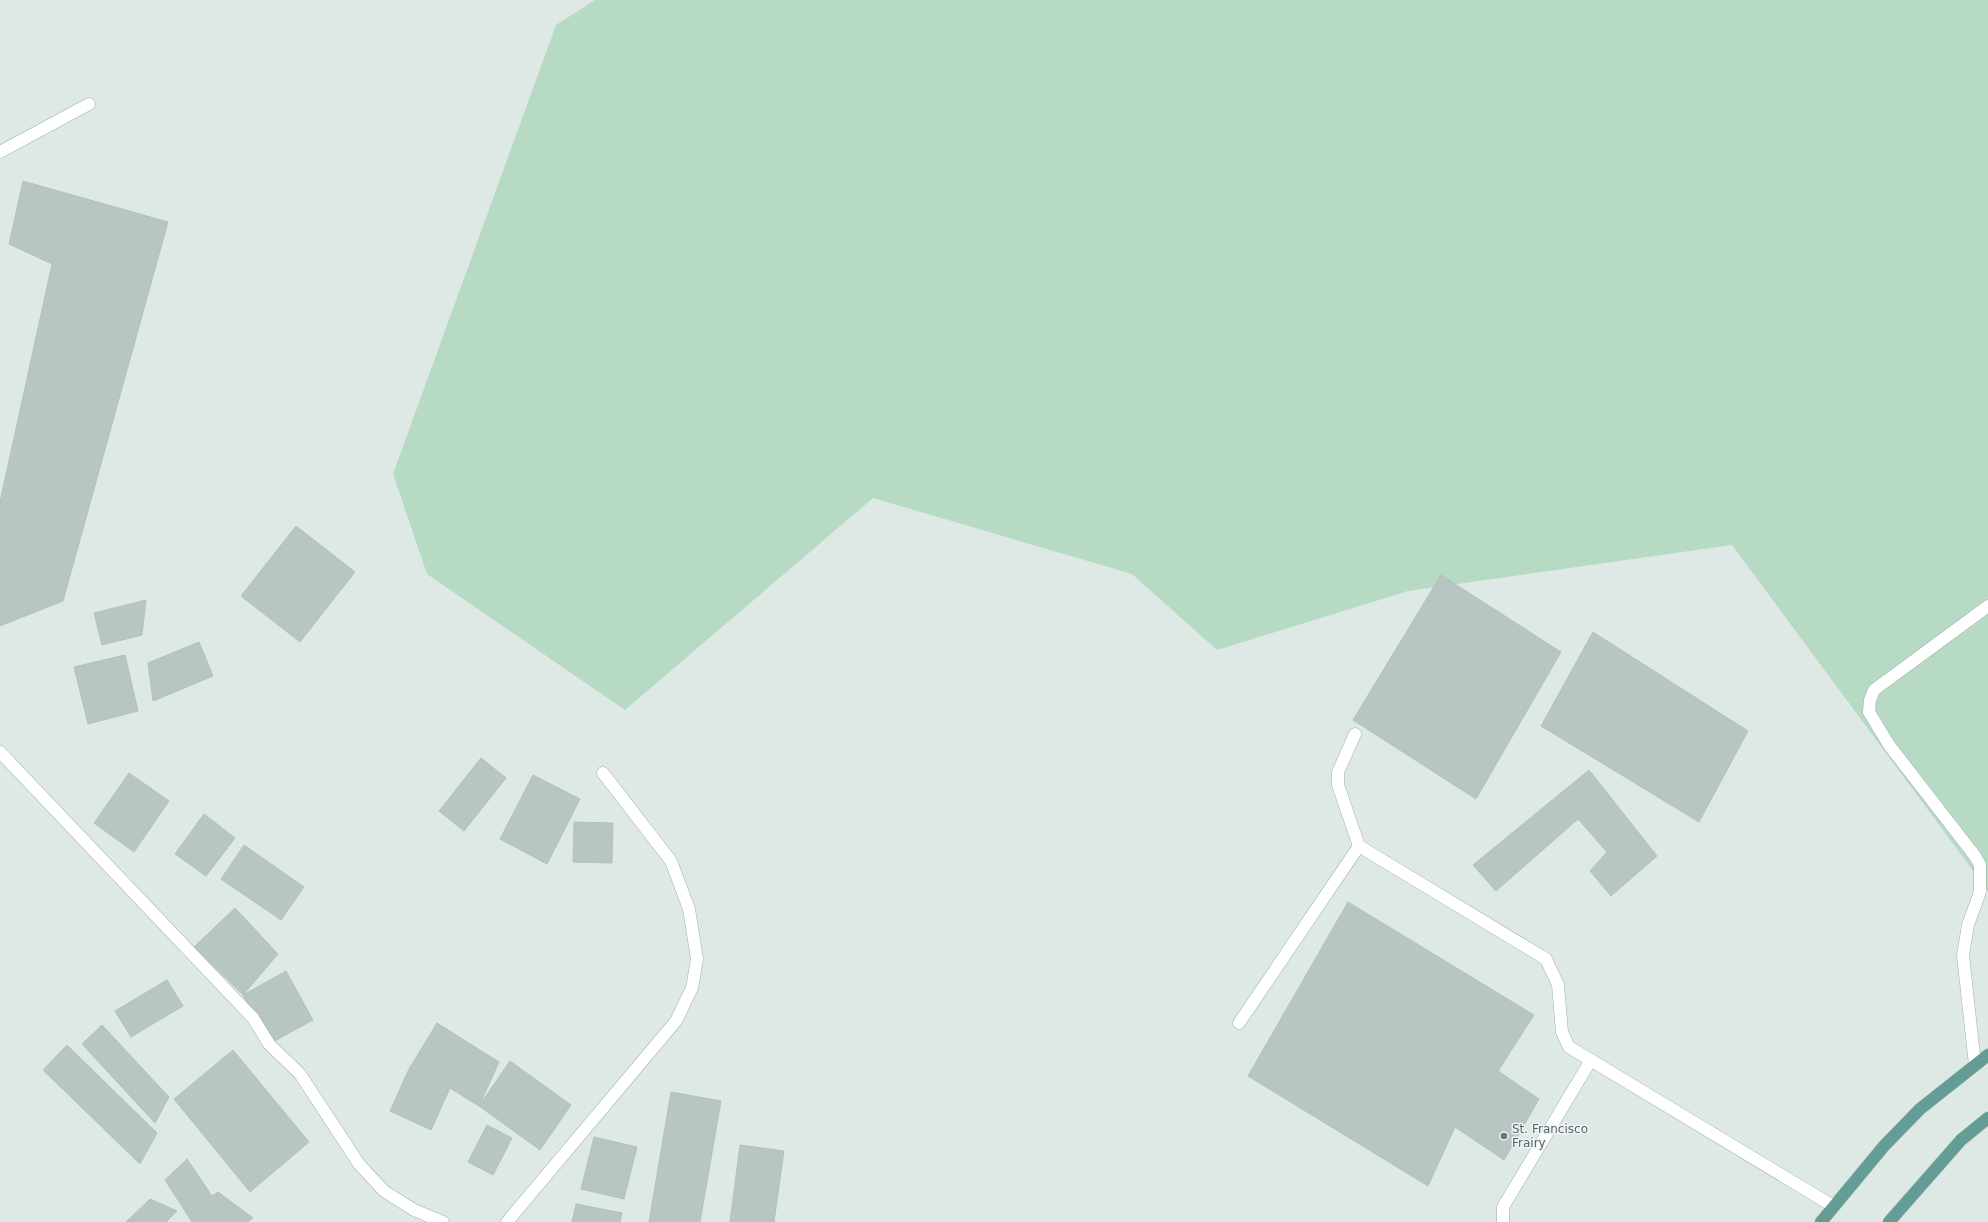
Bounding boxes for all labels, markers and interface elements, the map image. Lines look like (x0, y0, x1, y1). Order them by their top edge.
place label: St. Francisco Frairy (1512, 1122, 1588, 1150)
marker: St. Francisco Frairy (1499, 1131, 1509, 1141)

